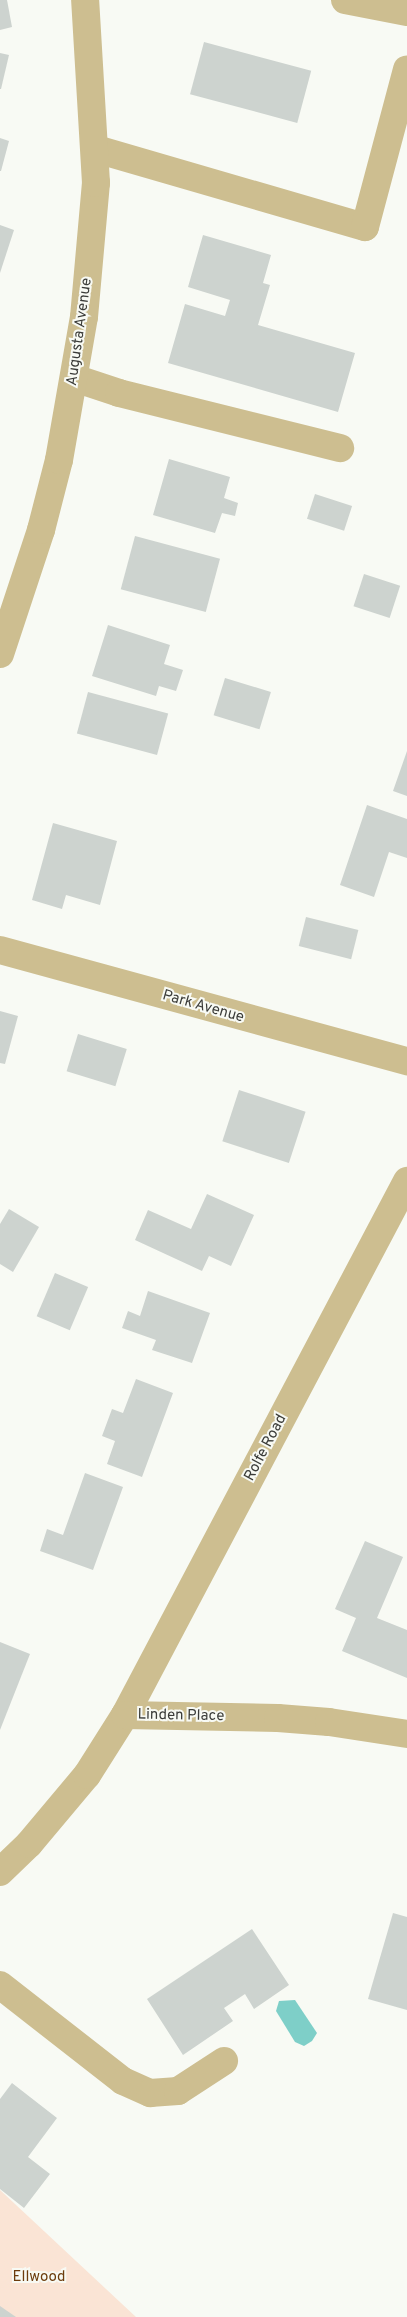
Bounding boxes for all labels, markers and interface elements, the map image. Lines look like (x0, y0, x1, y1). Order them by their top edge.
street label: Augusta Avenue (63, 277, 97, 387)
street label: Park Avenue (160, 987, 246, 1027)
street label: Rolfe Road (241, 1412, 291, 1484)
street label: Linden Place (138, 1706, 224, 1726)
park label: Ellwood (12, 2269, 66, 2287)

